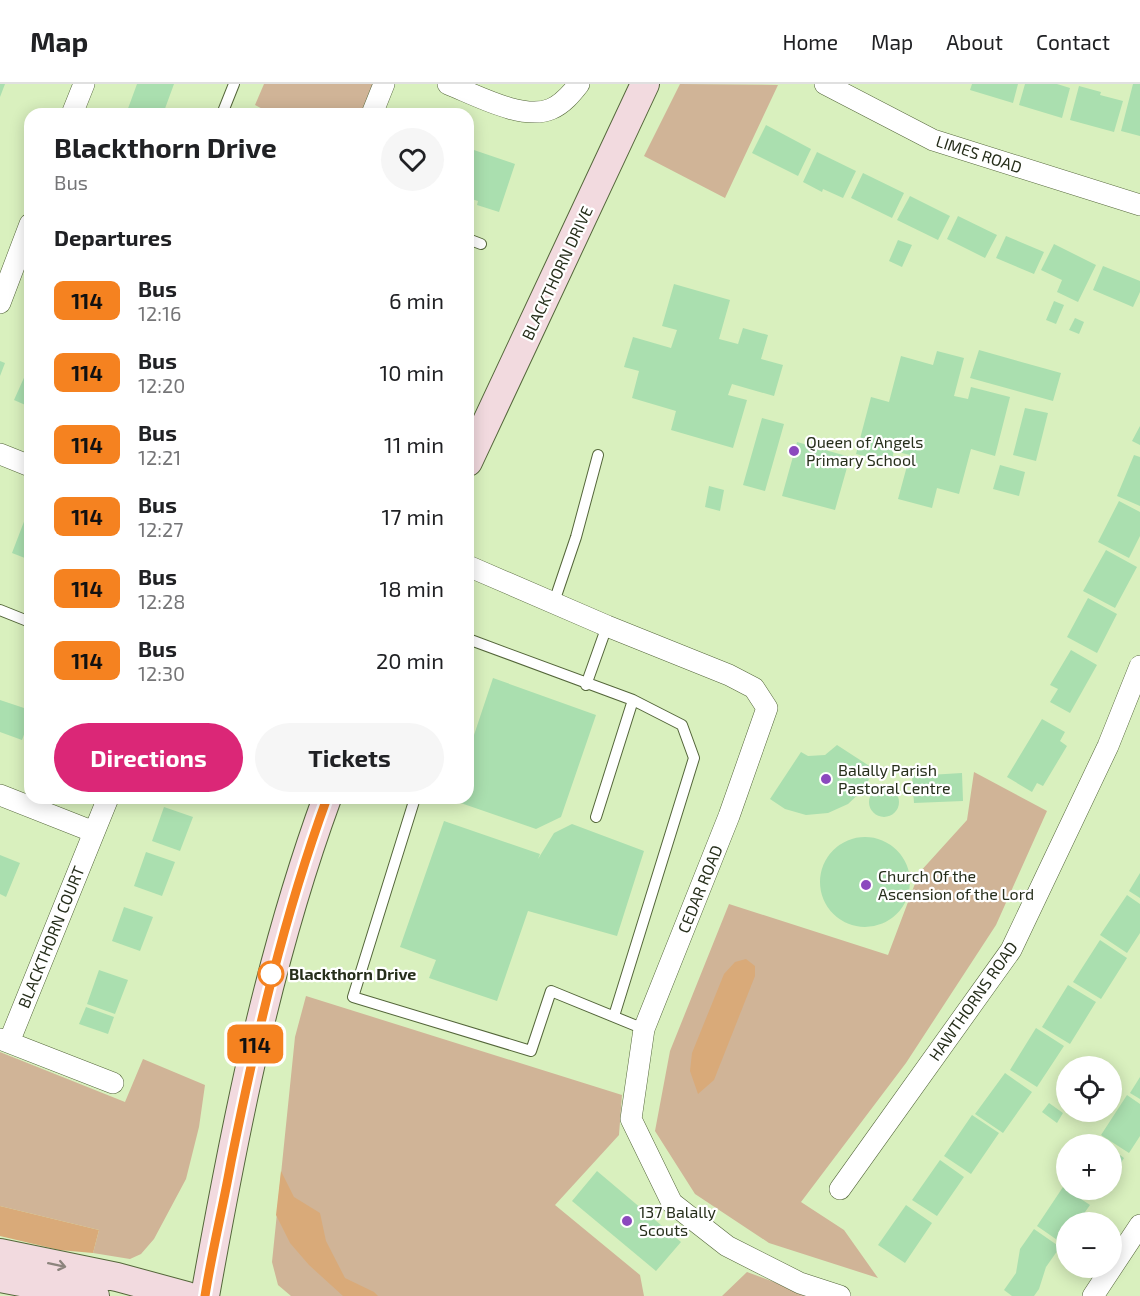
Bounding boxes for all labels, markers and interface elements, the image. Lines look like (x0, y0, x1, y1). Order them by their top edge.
text: Map (30, 24, 88, 58)
text: Home (782, 29, 838, 54)
text: Map (871, 29, 913, 54)
text: About (946, 29, 1003, 54)
text: Contact (1036, 29, 1110, 54)
button: heart (381, 128, 444, 191)
text: Blackthorn Drive (54, 130, 277, 164)
street label: LIMES ROAD (934, 131, 1024, 176)
text: Bus (54, 170, 88, 194)
street label: BLACKTHORN DRIVE (517, 203, 596, 343)
text: Departures (54, 224, 172, 250)
text: Bus (138, 275, 177, 301)
text: 6 min (389, 287, 444, 313)
text: 114 (71, 288, 103, 313)
text: 12:16 (138, 301, 181, 325)
text: Bus (138, 347, 177, 373)
text: 10 min (380, 359, 444, 385)
text: 114 (71, 360, 103, 385)
text: 12:20 (138, 373, 185, 397)
text: Bus (138, 419, 177, 445)
text: 11 min (384, 431, 444, 457)
text: 114 (71, 432, 103, 457)
place label: Queen of Angels Primary School (806, 432, 924, 469)
marker: Queen of Angels Primary School (787, 444, 801, 458)
text: 12:21 (138, 445, 181, 469)
text: Bus (138, 491, 177, 517)
text: 17 min (382, 503, 444, 529)
text: 114 (71, 504, 103, 529)
text: 12:27 (138, 517, 183, 541)
text: Bus (138, 563, 177, 589)
text: 18 min (379, 575, 444, 601)
text: 114 (71, 576, 103, 601)
text: 12:28 (138, 589, 185, 613)
text: Bus (138, 635, 177, 661)
text: 20 min (376, 647, 444, 673)
text: 114 (71, 648, 103, 673)
text: 12:30 (138, 661, 185, 685)
button: Directions (54, 723, 243, 792)
button: Tickets (255, 723, 444, 792)
place label: Balally Parish Pastoral Centre (838, 760, 951, 797)
marker: Balally Parish Pastoral Centre (819, 772, 833, 786)
street label: CEDAR ROAD (673, 842, 726, 936)
street label: BLACKTHORN COURT (13, 863, 88, 1011)
place label: Church Of the Ascension of the Lord (878, 866, 1034, 903)
marker: Church Of the Ascension of the Lord (859, 878, 873, 892)
street label: HAWTHORNS ROAD (924, 938, 1021, 1064)
marker: Blackthorn Drive (258, 961, 284, 987)
place label: Blackthorn Drive (289, 964, 416, 983)
line badge: 114 (220, 1024, 290, 1064)
text: 114 (239, 1032, 271, 1057)
map controls (1056, 1056, 1122, 1278)
button: locate (1056, 1056, 1122, 1122)
button: + (1056, 1134, 1122, 1200)
place label: 137 Balally Scouts (639, 1202, 716, 1239)
button: − (1056, 1212, 1122, 1278)
marker: 137 Balally Scouts (620, 1214, 634, 1228)
one-way arrow (47, 1260, 67, 1271)

